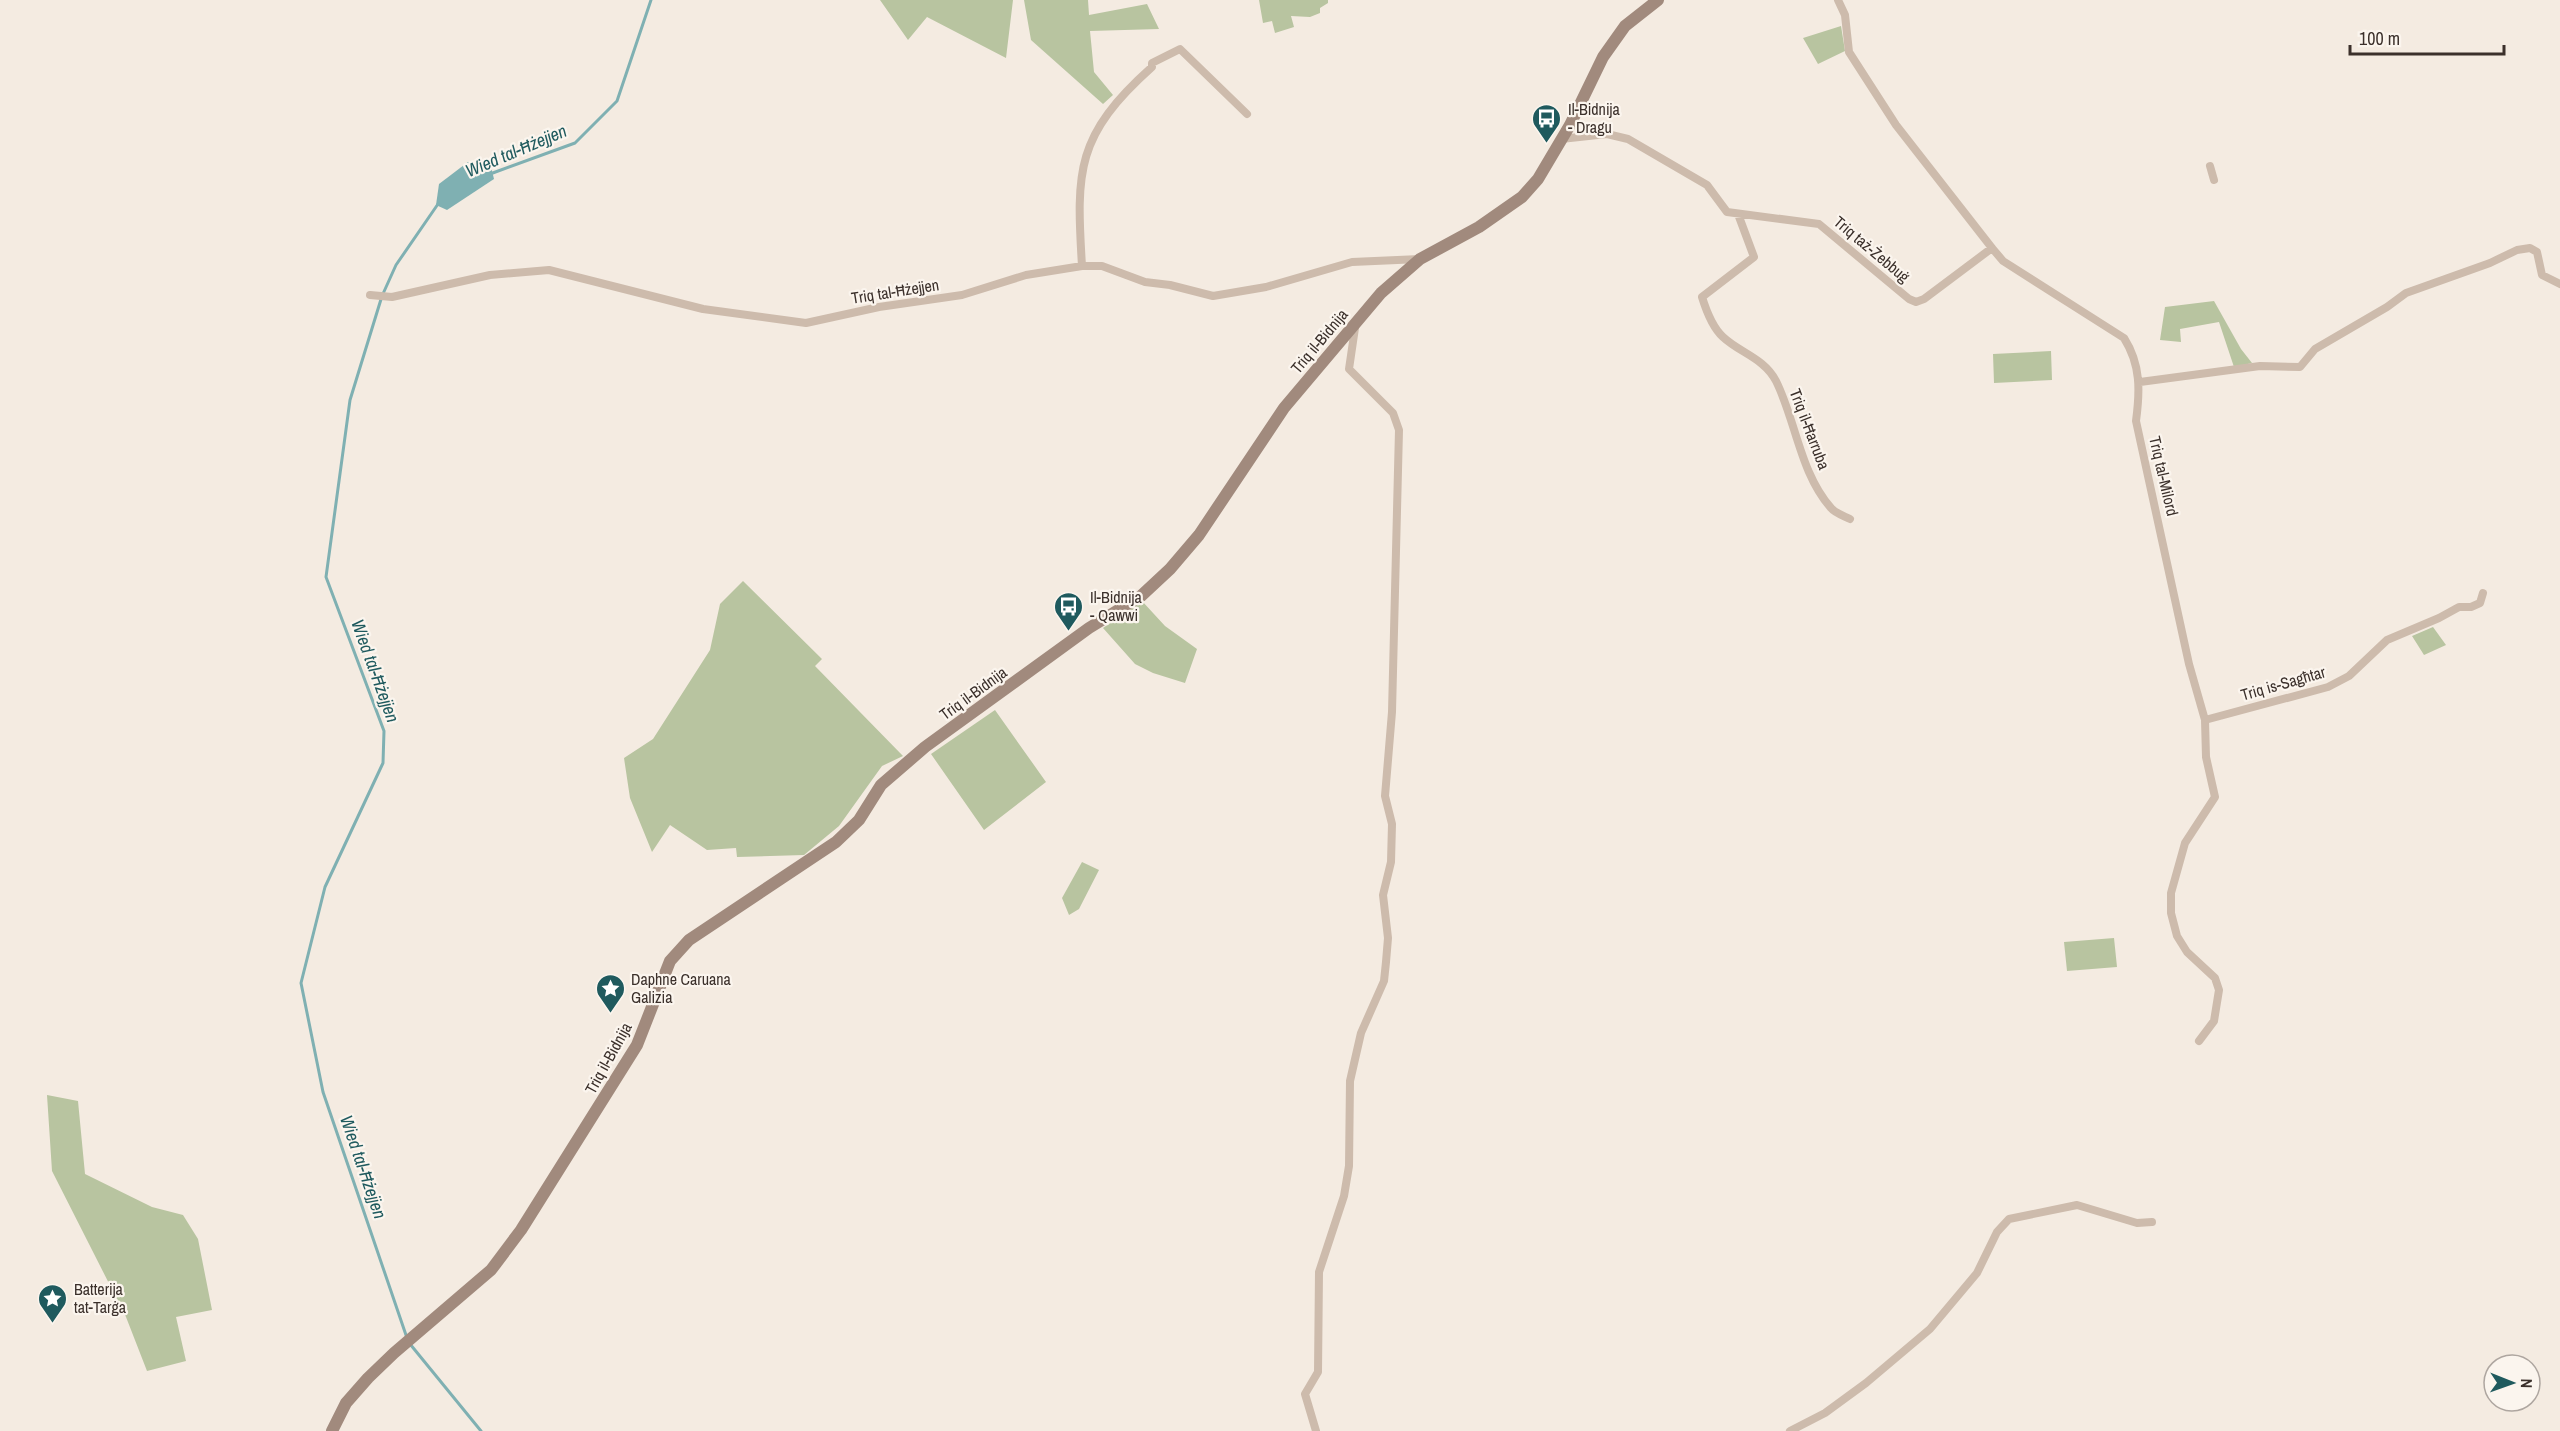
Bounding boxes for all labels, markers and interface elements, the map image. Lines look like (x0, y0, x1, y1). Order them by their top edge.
scale bar (2350, 18, 2504, 56)
text: 100 m (2359, 26, 2400, 51)
place label: Il-Bidnija - Dragu (1568, 98, 1620, 138)
bus stop icon: Il-Bidnija - Dragu (1531, 102, 1563, 144)
water label: Wied tal-Ħżejjen (461, 118, 570, 183)
street label: Triq taż-Żebbuġ (1829, 211, 1915, 288)
street label: Triq tal-Ħżejjen (850, 273, 940, 309)
street label: Triq il-Bidnija (1285, 303, 1353, 378)
street label: Triq il-Ħarruba (1785, 385, 1836, 473)
street label: Triq tal-Milord (2144, 434, 2184, 518)
place label: Il-Bidnija - Qawwi (1090, 586, 1142, 626)
bus stop icon: Il-Bidnija - Qawwi (1053, 590, 1085, 632)
water label: Wied tal-Ħżejjen (345, 616, 406, 726)
street label: Triq is-Sagħtar (2238, 660, 2328, 706)
street label: Triq il-Bidnija (935, 661, 1012, 725)
place label: Daphne Caruana Galizia (631, 968, 732, 1008)
place icon: Daphne Caruana Galizia (594, 972, 626, 1014)
street label: Triq il-Bidnija (579, 1018, 637, 1098)
water label: Wied tal-Ħżejjen (334, 1112, 393, 1222)
place label: Batterija tat-Tarġa (74, 1278, 127, 1318)
place icon: Batterija tat-Tarġa (37, 1282, 69, 1324)
north arrow (2482, 1353, 2542, 1413)
text: N (2516, 1378, 2538, 1388)

